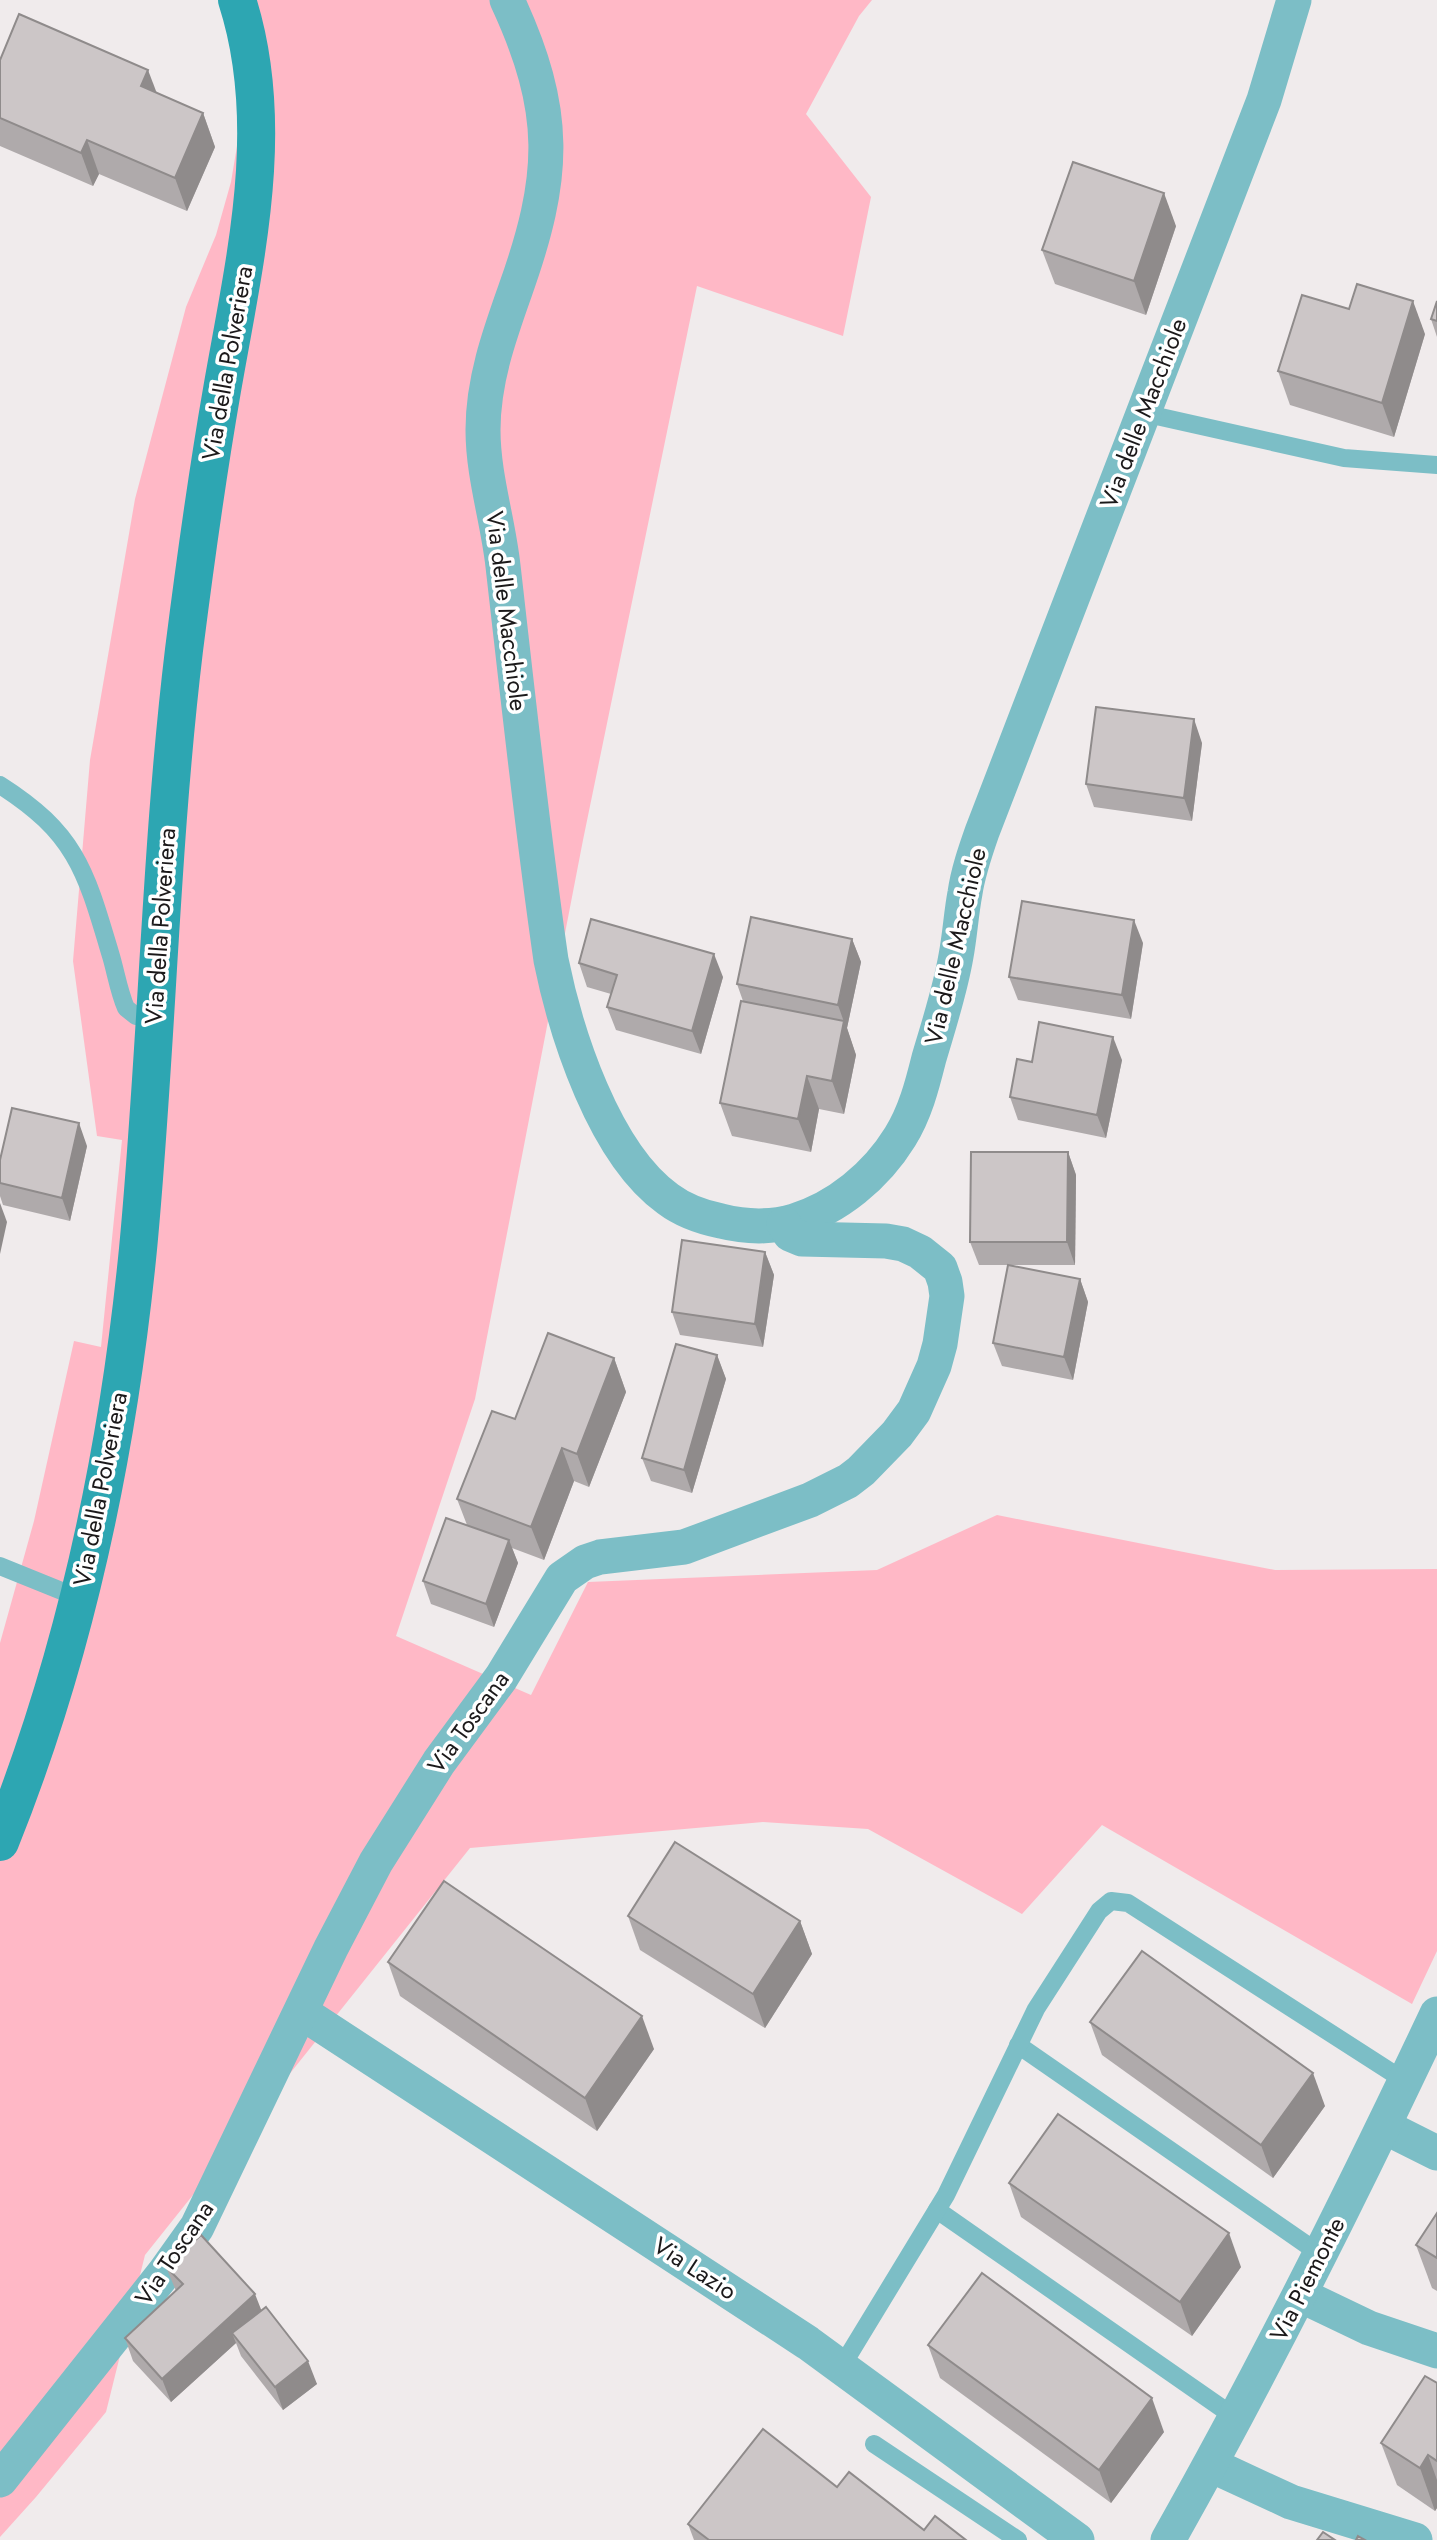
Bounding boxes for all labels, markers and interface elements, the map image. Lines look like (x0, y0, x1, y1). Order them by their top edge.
street label: Via della Polveriera (193, 263, 261, 463)
street label: Via delle Macchiole (1091, 313, 1195, 513)
street label: Via delle Macchiole (477, 509, 537, 713)
street label: Via della Polveriera (136, 827, 184, 1025)
street label: Via delle Macchiole (915, 844, 995, 1048)
street label: Via della Polveriera (64, 1389, 136, 1589)
street label: Via Toscana (419, 1663, 517, 1781)
street label: Via Toscana (126, 2194, 222, 2312)
street label: Via Piemonte (1261, 2211, 1353, 2347)
street label: Via Lazio (646, 2228, 744, 2308)

